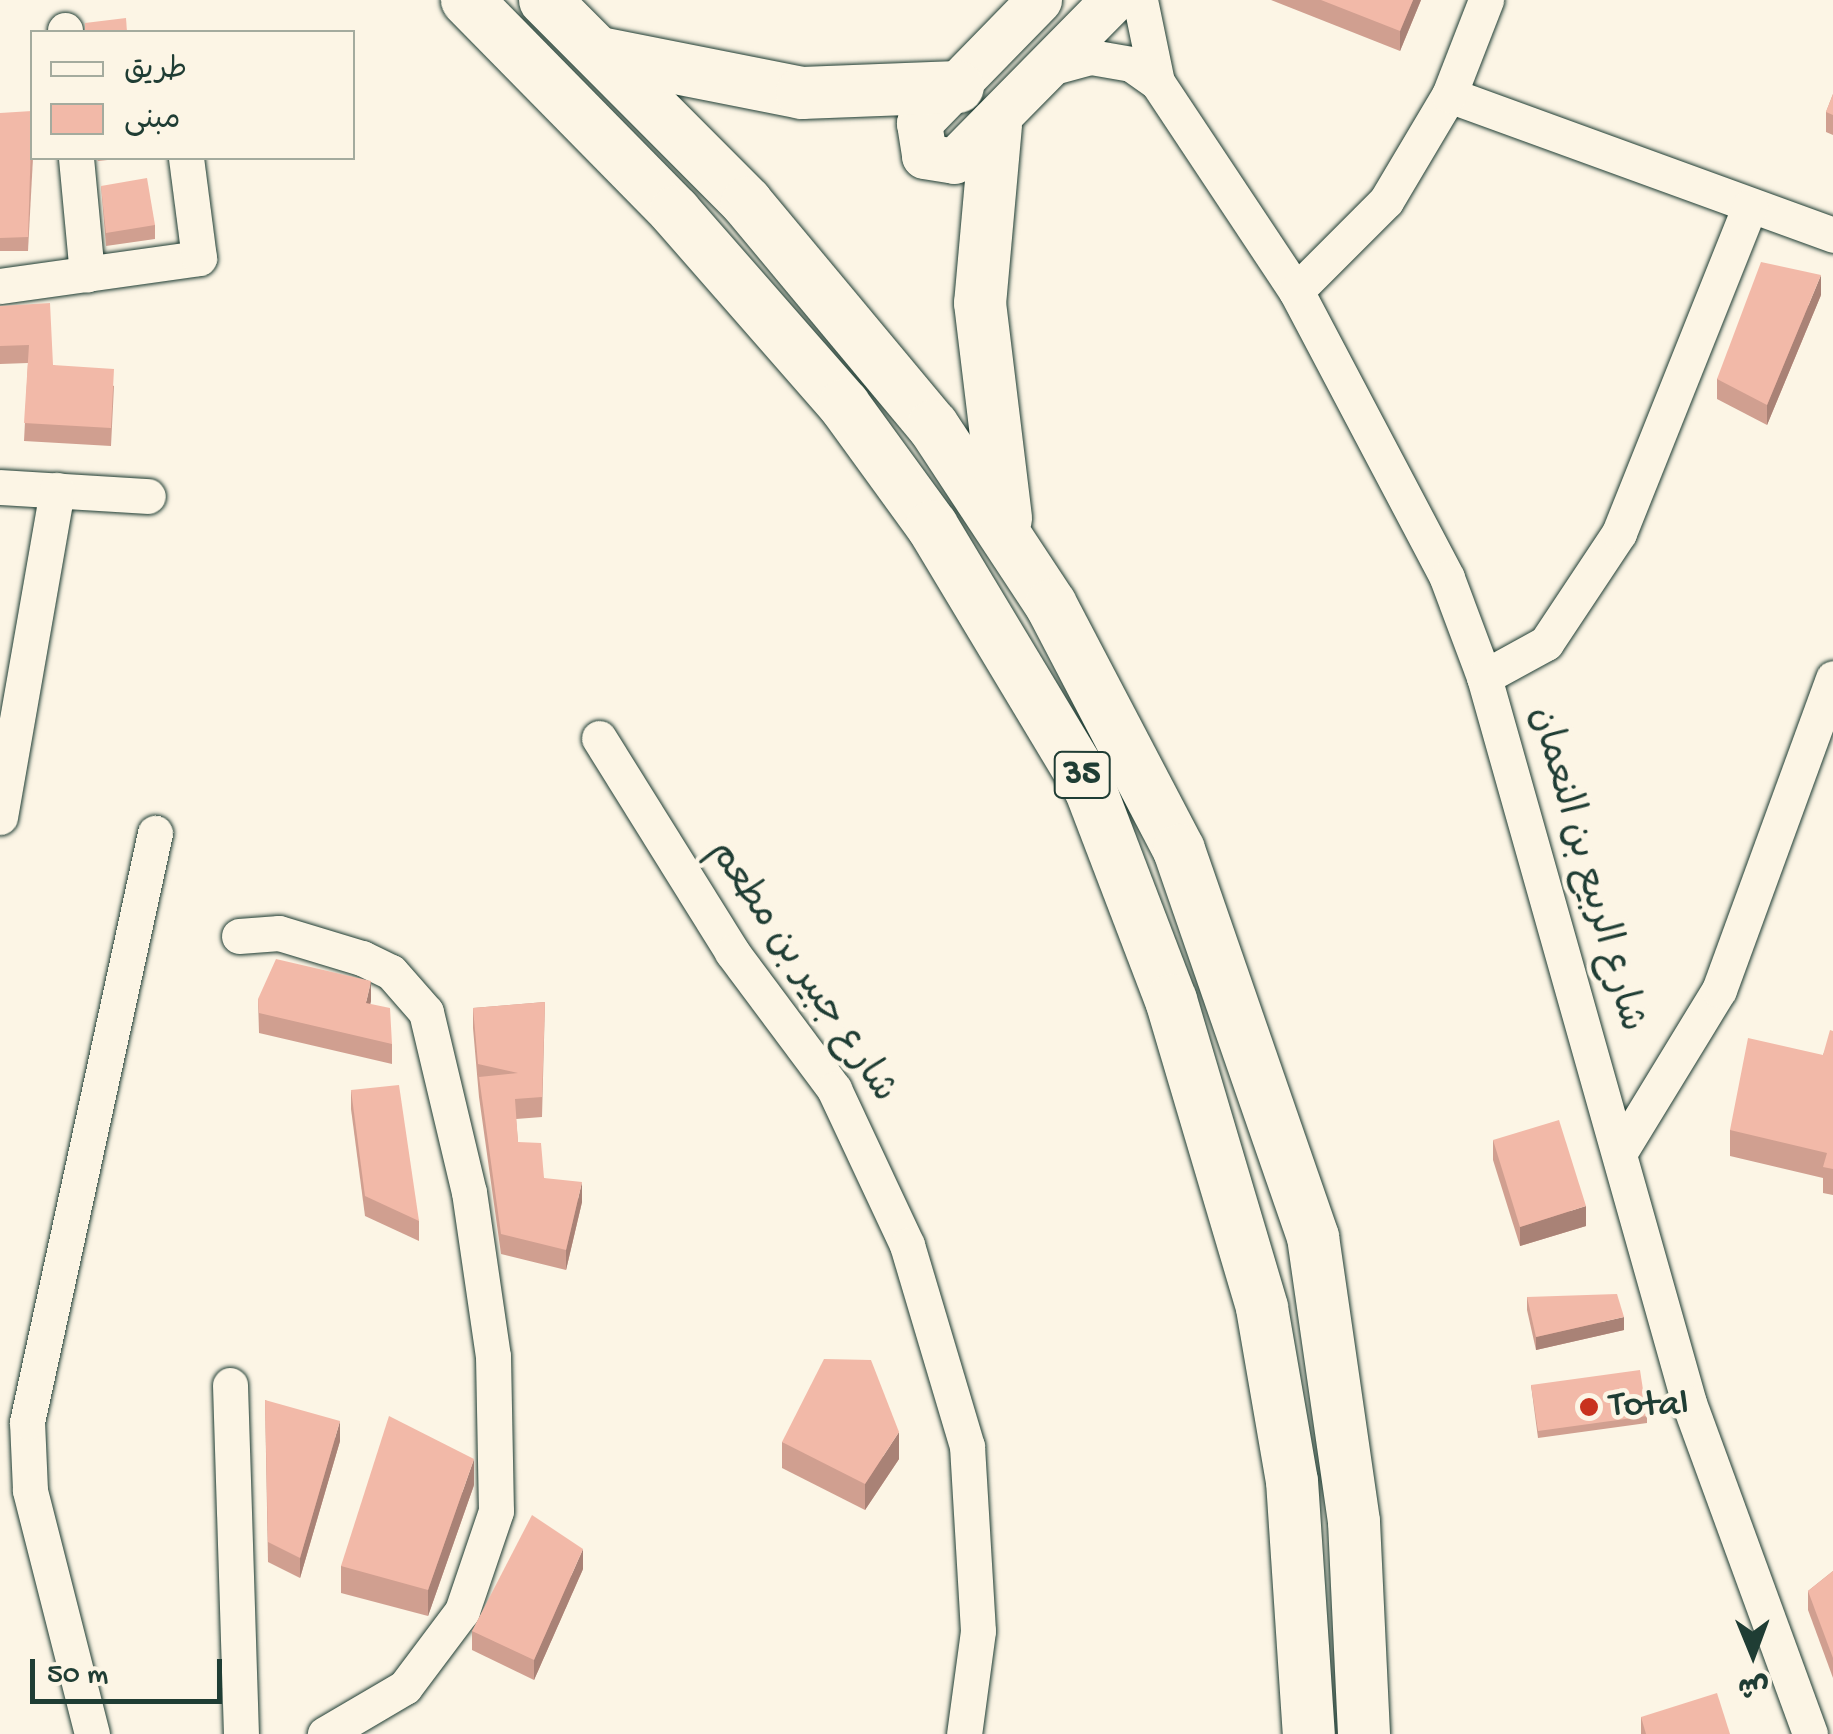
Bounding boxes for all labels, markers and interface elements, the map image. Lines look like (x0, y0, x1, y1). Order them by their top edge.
legend (30, 30, 355, 160)
text: طريق (124, 54, 187, 89)
text: مبنى (124, 104, 180, 139)
street label: شارع الربيع بن النعمان (1516, 702, 1652, 1038)
road number: 35 (1052, 745, 1112, 805)
street label: شارع جبير بن مطعم (695, 833, 905, 1113)
place label: Total (1609, 1384, 1688, 1430)
marker: Total (1578, 1396, 1600, 1418)
north arrow (1703, 1604, 1803, 1704)
scale bar (35, 1639, 228, 1701)
text: 50 m (47, 1659, 108, 1694)
text: ش (1738, 1668, 1769, 1701)

